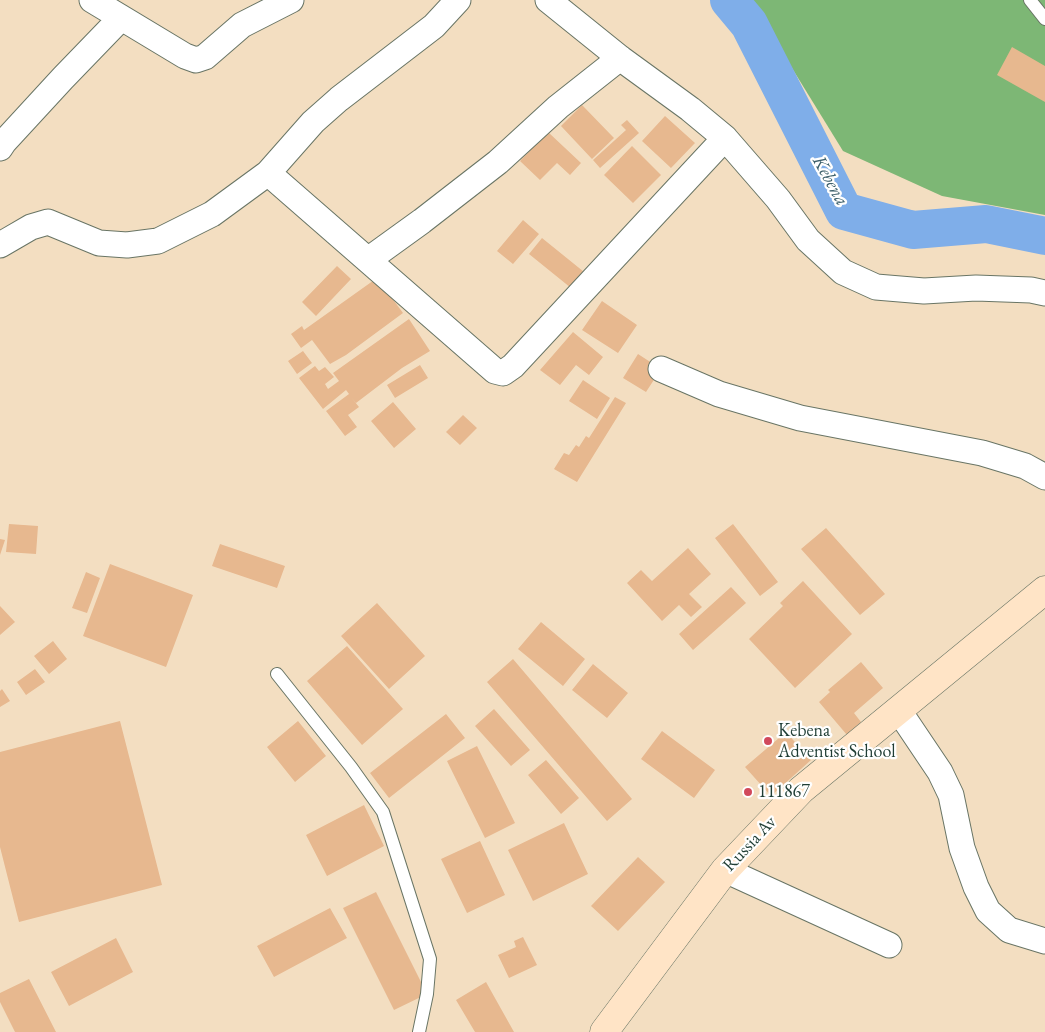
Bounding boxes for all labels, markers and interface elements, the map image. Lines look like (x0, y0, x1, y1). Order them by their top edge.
water label: Kebena (807, 152, 853, 210)
place label: Kebena Adventist School (778, 720, 895, 762)
marker: Kebena Adventist School (762, 735, 774, 747)
place label: 111867 (758, 781, 810, 803)
marker: 111867 (742, 786, 754, 798)
street label: Russia Av (719, 812, 781, 876)

